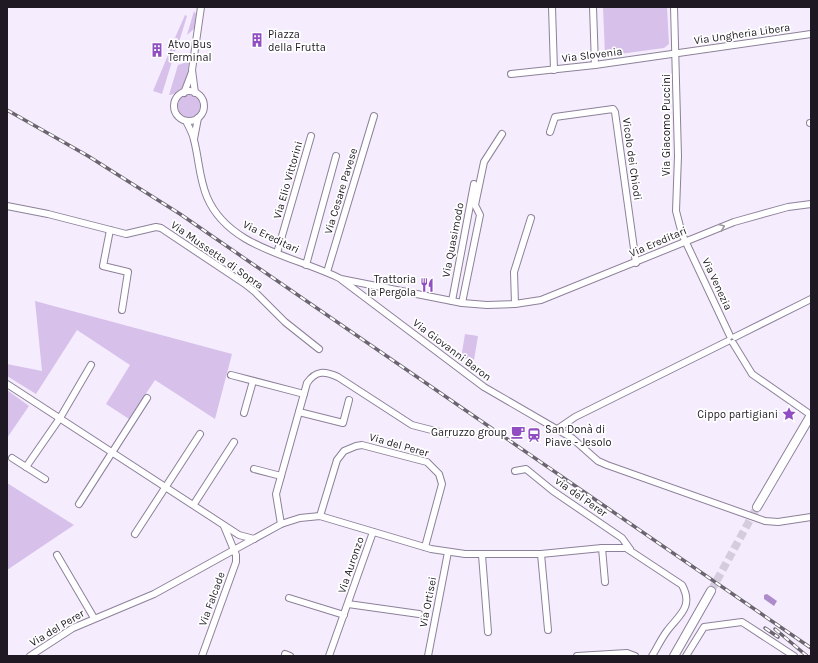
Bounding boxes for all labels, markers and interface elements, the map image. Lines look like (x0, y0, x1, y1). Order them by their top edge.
street label: Via Ungheria Libera (693, 21, 791, 47)
place label: Piazza della Frutta (268, 28, 326, 54)
building icon: Piazza della Frutta (249, 32, 265, 48)
place label: Atvo Bus Terminal (168, 38, 212, 64)
building icon: Atvo Bus Terminal (149, 42, 165, 58)
street label: Via Slovenia (561, 45, 623, 65)
street label: Via Giacomo Puccini (660, 74, 673, 176)
street label: Vicolo dei Chiodi (620, 117, 644, 201)
street label: Via Elio Vittorini (271, 140, 305, 220)
street label: Via Cesare Pavese (322, 146, 360, 236)
street label: Via Quasimodo (439, 201, 467, 279)
street label: Via Mussetta di Sopra (168, 218, 266, 292)
street label: Via Ereditari (241, 218, 301, 256)
street label: Via Ereditari (627, 224, 689, 260)
one-way arrow (717, 224, 725, 232)
street label: Via Venezia (699, 256, 735, 312)
place label: Trattoria la Pergola (367, 273, 416, 299)
restaurant icon: Trattoria la Pergola (419, 277, 435, 293)
street label: Via Giovanni Baron (410, 316, 494, 384)
place icon: Cippo partigiani (781, 406, 797, 422)
place label: Cippo partigiani (697, 408, 778, 421)
place label: San Donà di Piave - Jesolo (545, 423, 612, 449)
cafe icon: Garruzzo group (510, 424, 526, 440)
place label: Garruzzo group (431, 426, 507, 439)
station icon: San Donà di Piave - Jesolo (526, 427, 542, 443)
street label: Via del Perer (368, 430, 430, 460)
street label: via del Perer (552, 474, 610, 520)
street label: Via Auronzo (335, 535, 367, 595)
street label: Via Falcade (196, 570, 228, 628)
street label: Via Ortisei (417, 576, 439, 628)
street label: Via del Perer (27, 607, 87, 649)

